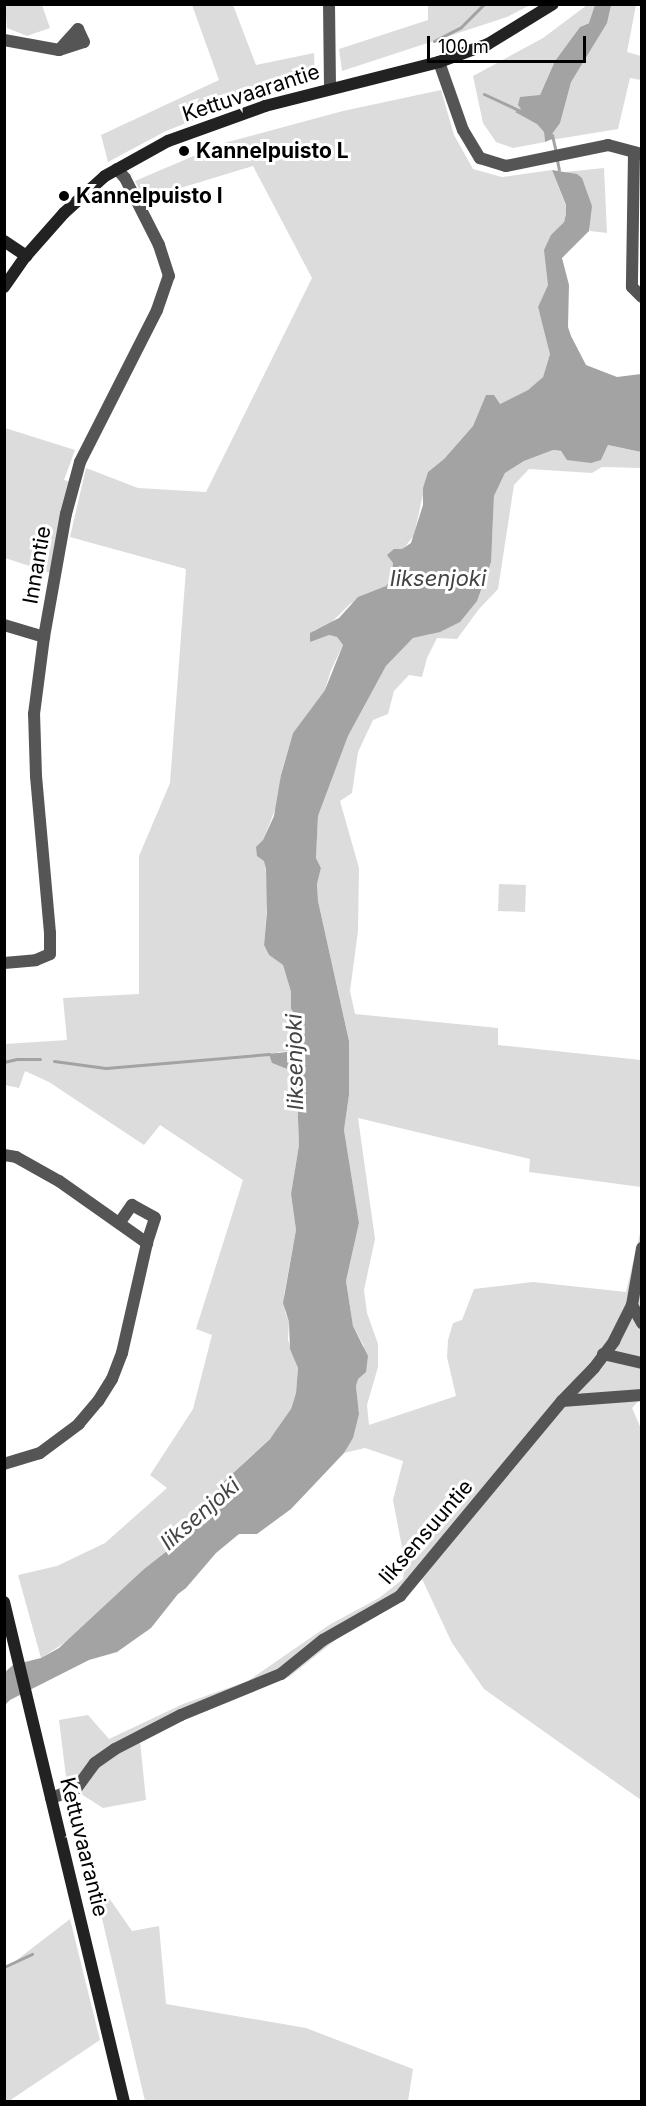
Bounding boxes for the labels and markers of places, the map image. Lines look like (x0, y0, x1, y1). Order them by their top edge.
place label: Kannelpuisto L (196, 138, 349, 164)
marker: Kannelpuisto L (177, 144, 191, 158)
place label: Kannelpuisto I (76, 183, 223, 209)
marker: Kannelpuisto I (57, 189, 71, 203)

